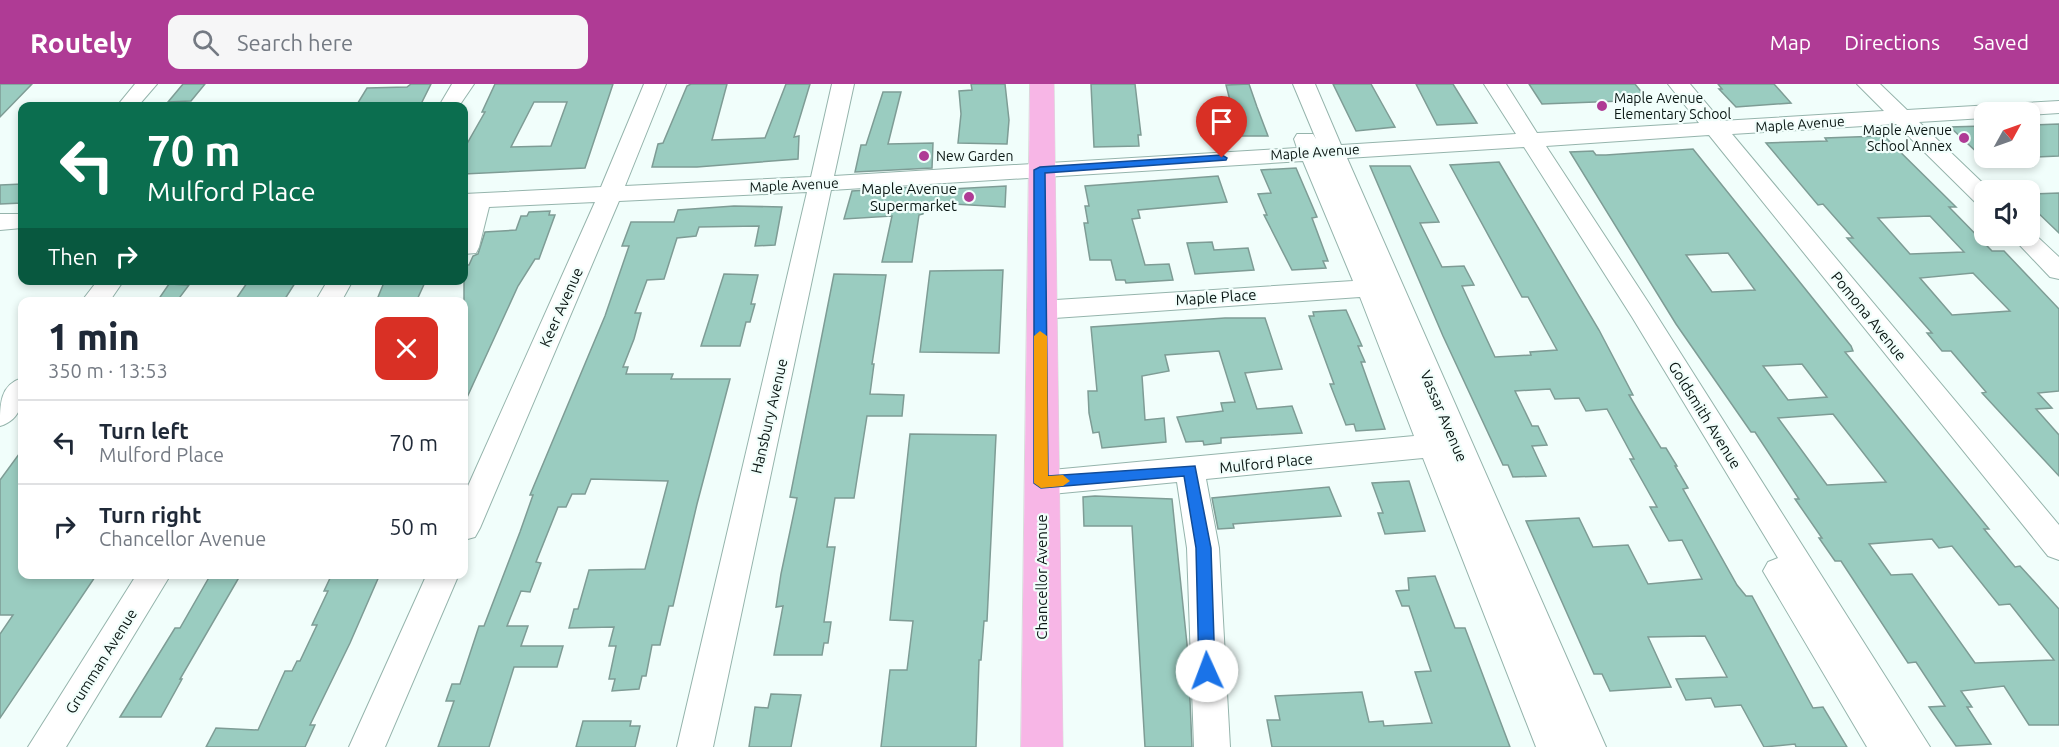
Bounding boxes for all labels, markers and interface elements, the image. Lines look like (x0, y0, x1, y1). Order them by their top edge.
search box (168, 15, 588, 69)
icon: search (189, 26, 222, 59)
text: Routely (30, 27, 132, 58)
text: Search here (237, 30, 353, 55)
text: Map (1770, 30, 1811, 54)
text: Directions (1844, 30, 1940, 54)
text: Saved (1973, 30, 2029, 54)
place label: Maple Avenue Elementary School (1614, 90, 1732, 122)
pin (1196, 96, 1247, 158)
marker: Maple Avenue Elementary School (1595, 99, 1609, 113)
north arrow (1974, 102, 2040, 168)
map controls (1974, 102, 2040, 246)
icon: arrive (1205, 105, 1238, 138)
street label: Maple Avenue (1755, 113, 1845, 135)
place label: Maple Avenue School Annex (1863, 122, 1952, 154)
icon: left (48, 126, 126, 204)
text: 70 m (147, 127, 241, 174)
marker: Maple Avenue School Annex (1957, 131, 1971, 145)
street label: Maple Avenue (1270, 141, 1360, 163)
place label: New Garden (936, 148, 1013, 164)
marker: New Garden (917, 149, 931, 163)
street label: Maple Avenue (749, 175, 839, 195)
text: Mulford Place (147, 176, 316, 206)
place label: Maple Avenue Supermarket (861, 180, 957, 214)
button: sound (1974, 180, 2040, 246)
marker: Maple Avenue Supermarket (962, 190, 976, 204)
icon: right (110, 240, 143, 273)
text: Then (48, 244, 98, 269)
street label: Keer Avenue (536, 265, 586, 349)
street label: Pomona Avenue (1828, 268, 1910, 364)
street label: Maple Place (1175, 286, 1257, 308)
text: 1 min (48, 316, 140, 357)
button: close (375, 317, 438, 380)
street label: Hansbury Avenue (747, 357, 791, 475)
street label: Goldsmith Avenue (1665, 358, 1745, 472)
text: 350 m · 13:53 (48, 359, 168, 382)
street label: Vassar Avenue (1417, 368, 1471, 464)
text: Turn left (99, 418, 189, 443)
icon: left (48, 426, 81, 459)
text: 70 m (389, 430, 438, 455)
text: Mulford Place (99, 443, 224, 466)
street label: Mulford Place (1218, 450, 1314, 476)
text: Turn right (99, 502, 201, 527)
icon: right (48, 510, 81, 543)
text: 50 m (389, 514, 438, 539)
street label: Chancellor Avenue (1033, 514, 1050, 640)
text: Chancellor Avenue (99, 527, 266, 550)
street label: Grumman Avenue (62, 605, 140, 717)
position arrow (1175, 639, 1239, 703)

